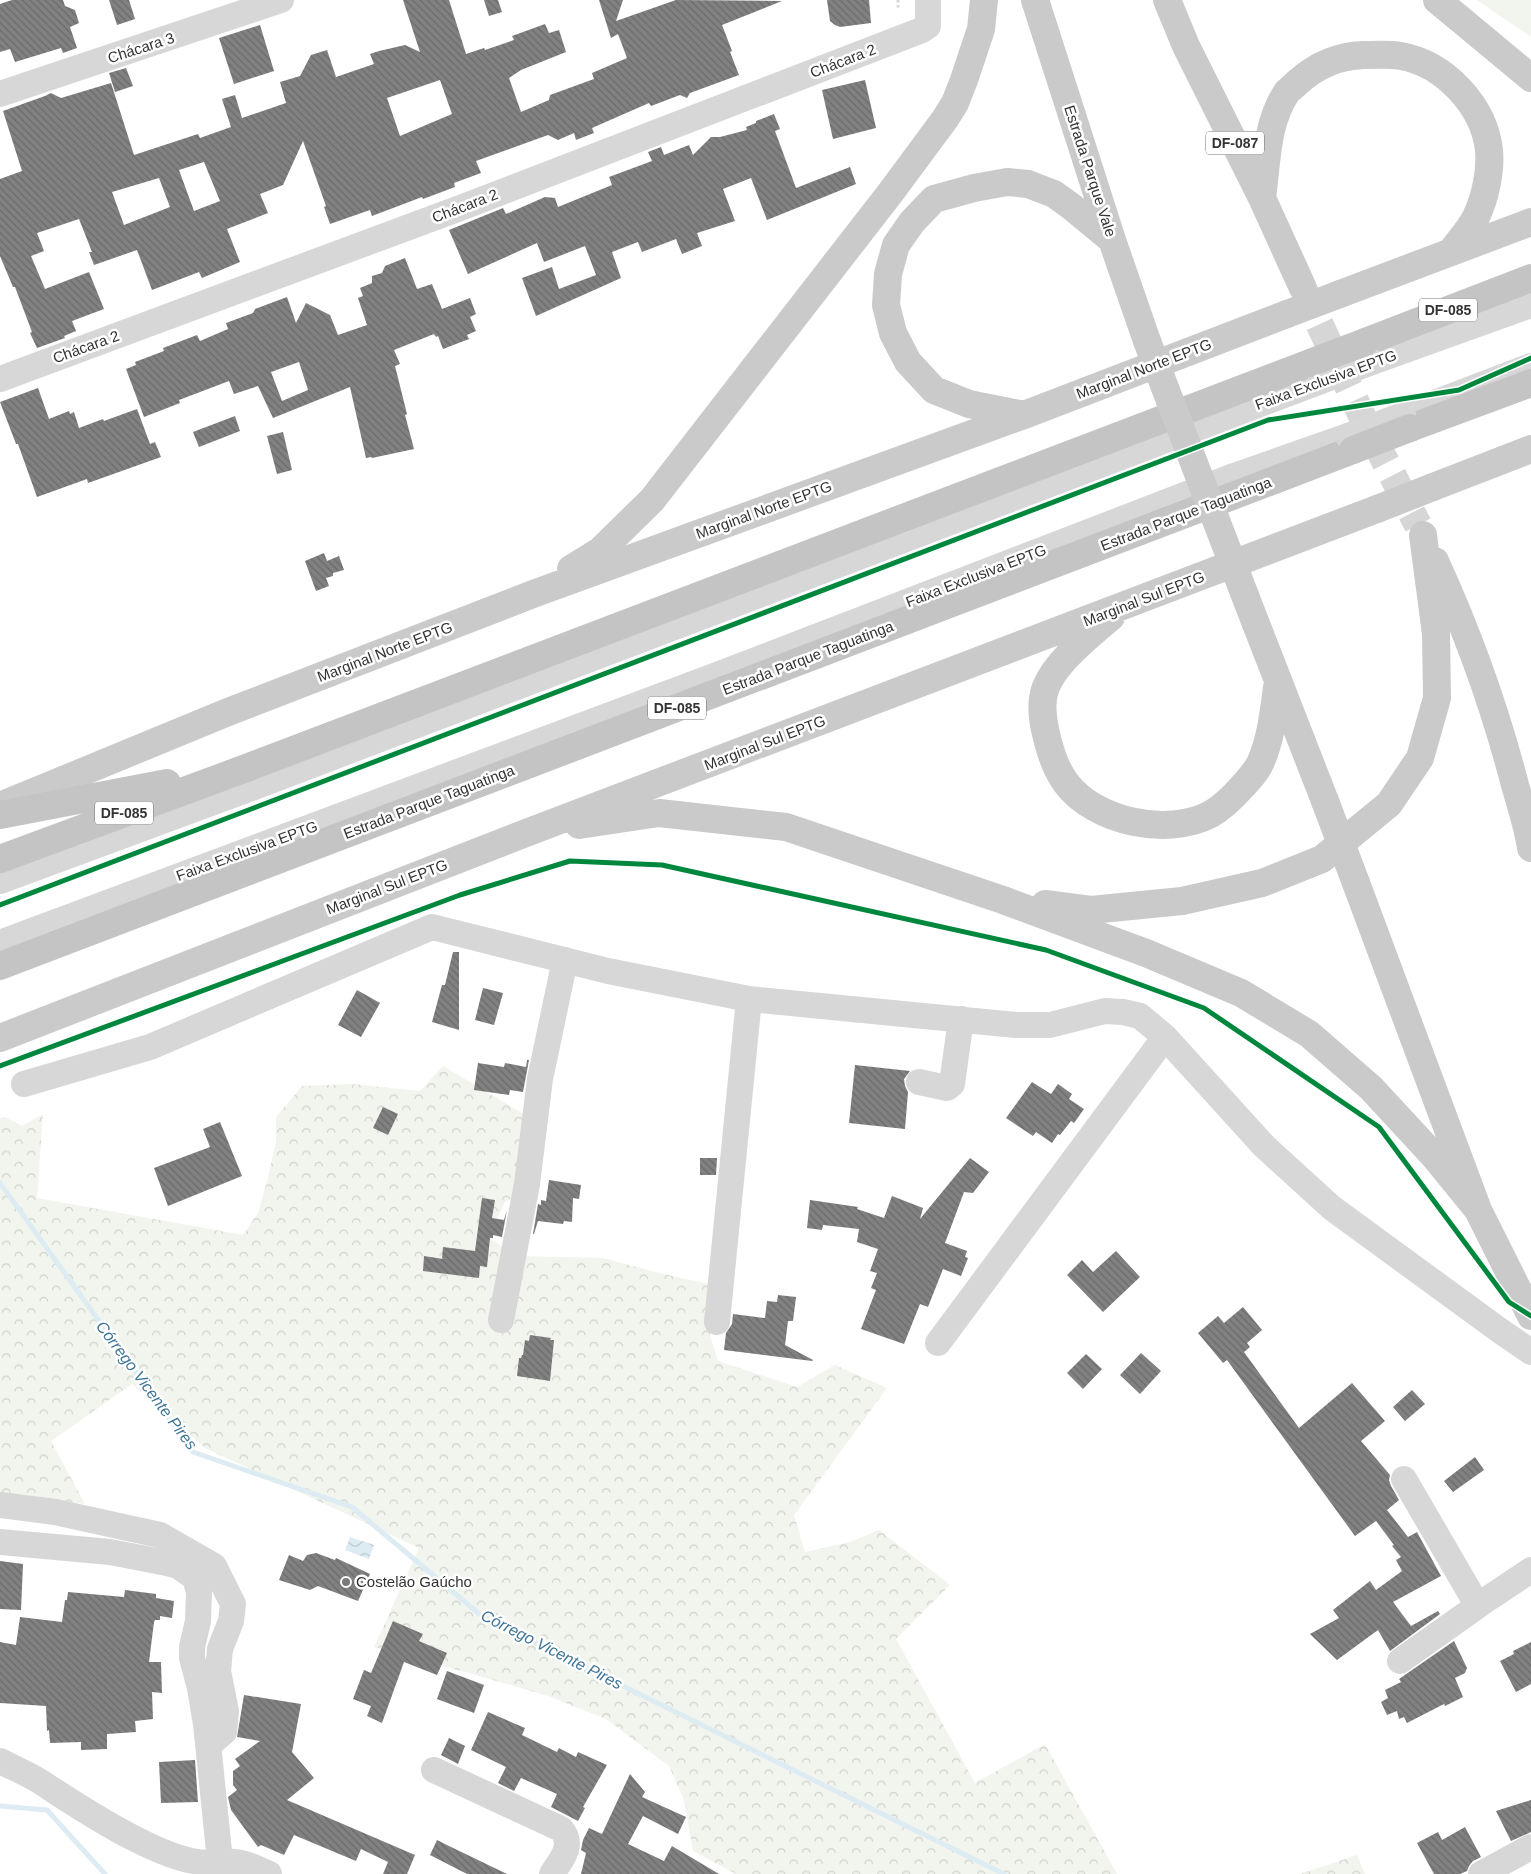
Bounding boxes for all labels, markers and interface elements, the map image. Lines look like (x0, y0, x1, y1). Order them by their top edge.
street label: Chácara 3 (105, 29, 176, 66)
street label: Chácara 2 (807, 40, 878, 81)
street label: Estrada Parque Vale (1061, 103, 1120, 239)
road number: DF-087 (1206, 132, 1264, 154)
street label: Chácara 2 (429, 185, 500, 226)
road number: DF-085 (1419, 298, 1477, 322)
street label: Chácara 2 (50, 327, 121, 366)
street label: Marginal Norte EPTG (1074, 335, 1214, 402)
street label: Faixa Exclusiva EPTG (1253, 346, 1399, 413)
street label: Estrada Parque Taguatinga (1098, 473, 1274, 554)
street label: Marginal Norte EPTG (694, 477, 834, 542)
street label: Faixa Exclusiva EPTG (903, 541, 1049, 610)
street label: Marginal Sul EPTG (1081, 568, 1207, 629)
street label: Estrada Parque Taguatinga (720, 617, 896, 698)
street label: Marginal Norte EPTG (315, 618, 455, 685)
road number: DF-085 (648, 696, 706, 720)
street label: Marginal Sul EPTG (702, 712, 828, 773)
street label: Estrada Parque Taguatinga (341, 761, 517, 842)
road number: DF-085 (95, 801, 153, 824)
street label: Faixa Exclusiva EPTG (174, 817, 320, 884)
street label: Marginal Sul EPTG (324, 856, 450, 917)
water label: Córrego Vicente Pires (93, 1318, 200, 1453)
place label: Costelão Gaúcho (356, 1573, 472, 1590)
marker: Costelão Gaúcho (340, 1576, 352, 1588)
water label: Córrego Vicente Pires (478, 1606, 625, 1692)

